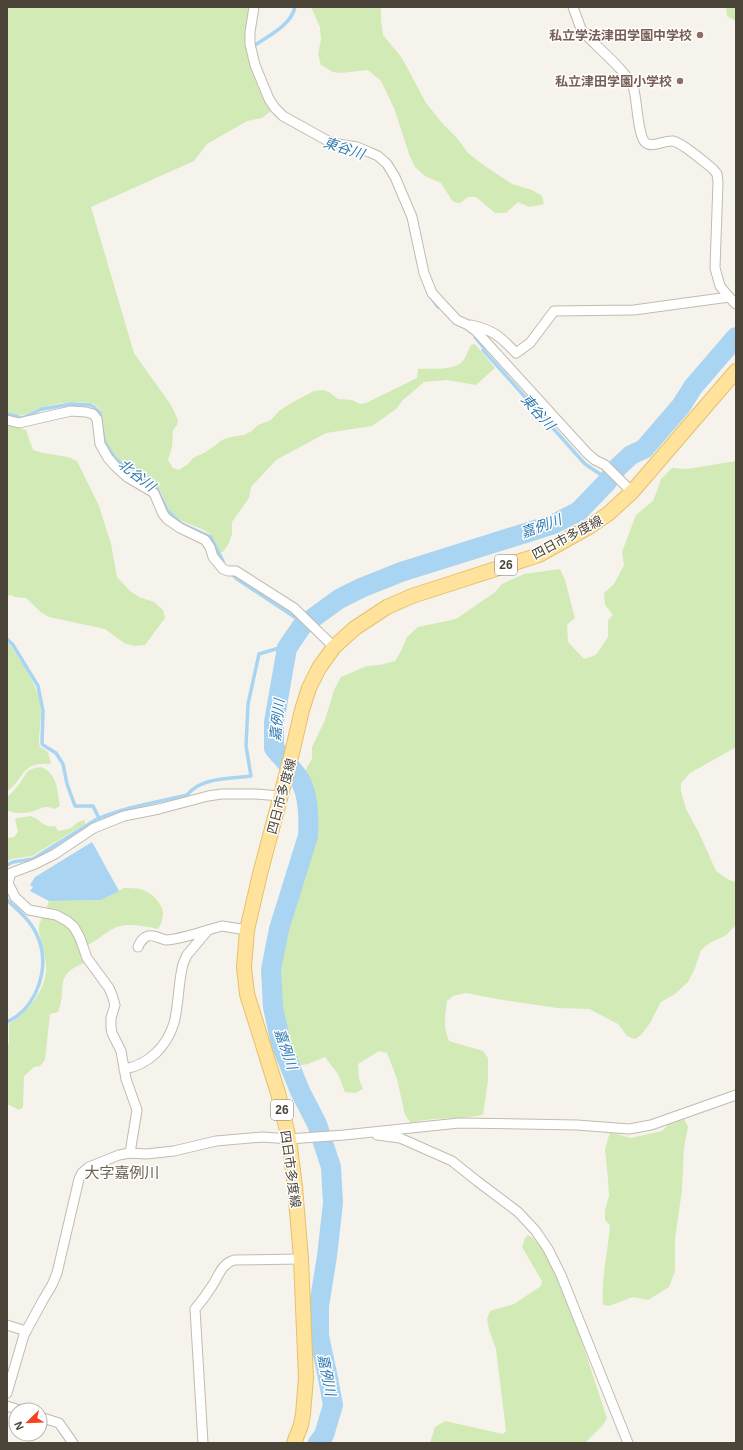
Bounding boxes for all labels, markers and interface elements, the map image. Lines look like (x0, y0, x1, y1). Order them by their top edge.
place label: 私立学法津田学園中学校 (549, 28, 692, 43)
marker: 私立学法津田学園中学校 (695, 30, 705, 40)
place label: 私立津田学園小学校 (555, 74, 672, 89)
marker: 私立津田学園小学校 (675, 76, 685, 86)
water label: 東谷川 (322, 134, 368, 163)
water label: 東谷川 (518, 391, 559, 434)
water label: 北谷川 (116, 456, 160, 495)
water label: 嘉例川 (519, 511, 565, 541)
street label: 四日市多度線 (529, 513, 605, 562)
road number: 26 (495, 555, 517, 575)
water label: 嘉例川 (267, 696, 287, 742)
street label: 四日市多度線 (264, 757, 299, 836)
water label: 嘉例川 (272, 1027, 301, 1073)
road number: 26 (271, 1100, 293, 1120)
street label: 四日市多度線 (278, 1129, 303, 1209)
district label: 大字嘉例川 (84, 1164, 160, 1181)
water label: 嘉例川 (315, 1353, 339, 1399)
north arrow (8, 1402, 48, 1442)
text: N (12, 1420, 26, 1432)

